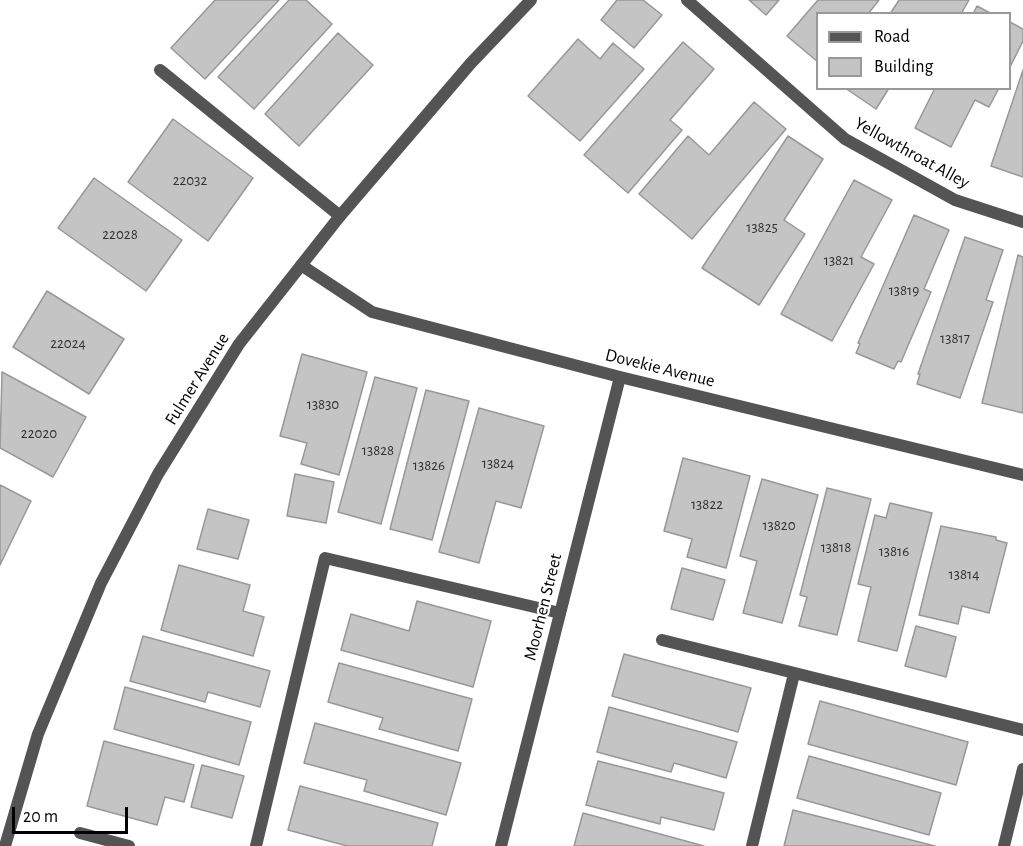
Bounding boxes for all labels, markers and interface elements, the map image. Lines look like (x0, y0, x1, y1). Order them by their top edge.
legend (816, 12, 1011, 90)
text: Road (874, 28, 910, 46)
text: Building (874, 58, 933, 76)
street label: Yellowthroat Alley (851, 112, 973, 194)
house number: 22032 (173, 171, 207, 189)
house number: 13825 (746, 218, 778, 236)
house number: 22028 (102, 225, 138, 243)
house number: 13821 (824, 251, 854, 269)
house number: 13819 (889, 281, 919, 299)
street label: Fulmer Avenue (160, 329, 234, 429)
house number: 13817 (940, 329, 970, 347)
house number: 22024 (50, 334, 86, 352)
street label: Dovekie Avenue (603, 344, 717, 392)
house number: 13830 (307, 395, 339, 413)
house number: 22020 (21, 424, 57, 442)
house number: 13828 (362, 441, 394, 459)
house number: 13824 (482, 454, 514, 472)
house number: 13826 (413, 456, 445, 474)
house number: 13822 (691, 495, 723, 513)
house number: 13820 (762, 516, 796, 534)
house number: 13818 (821, 538, 851, 556)
house number: 13816 (879, 542, 909, 560)
street label: Moorhen Street (519, 551, 567, 663)
house number: 13814 (949, 565, 979, 583)
scale bar (15, 795, 130, 833)
text: 20 m (23, 808, 58, 826)

